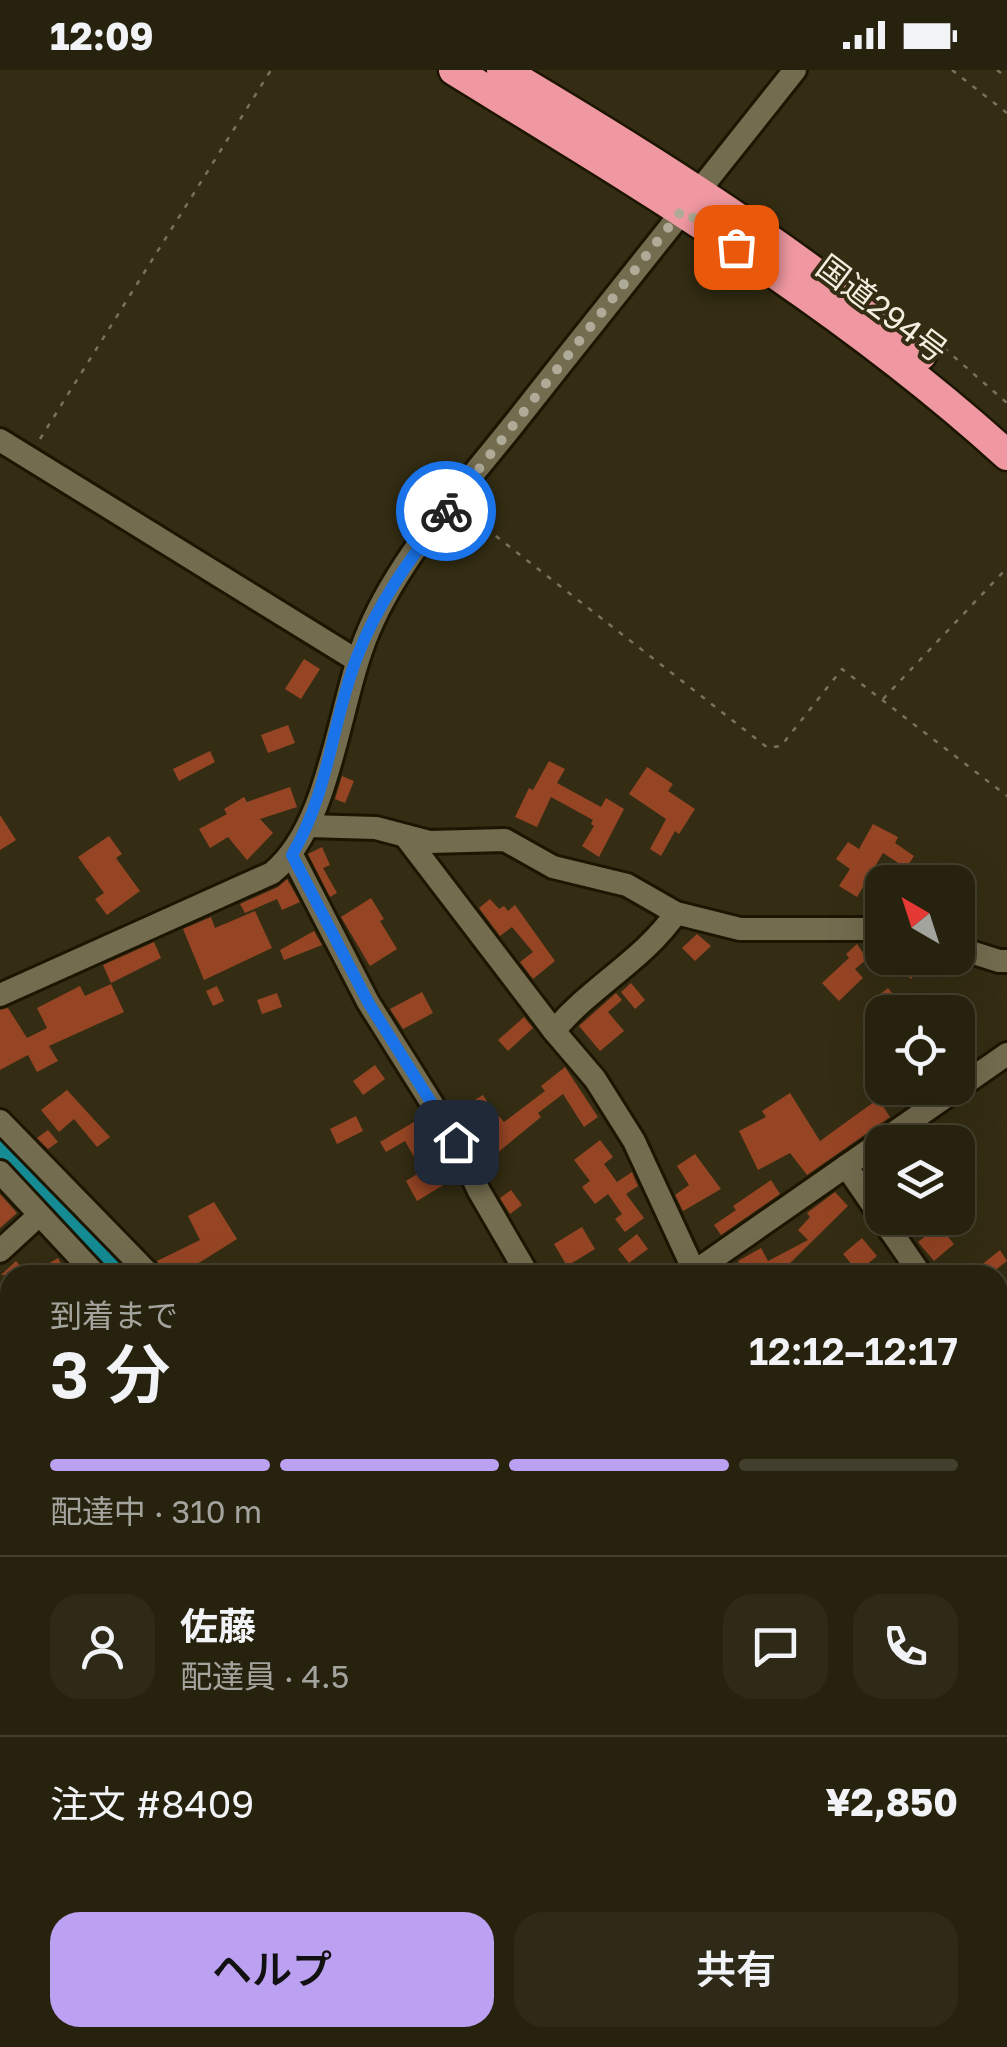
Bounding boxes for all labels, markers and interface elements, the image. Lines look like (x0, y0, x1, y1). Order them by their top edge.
text: 12:09 (50, 13, 154, 58)
pin (694, 205, 779, 290)
icon: bag (709, 220, 764, 275)
street label: 国道294号 (810, 247, 955, 370)
courier (396, 461, 496, 561)
icon: bike (419, 484, 474, 539)
north arrow (865, 865, 975, 975)
map controls (865, 865, 975, 1235)
button: locate (865, 995, 975, 1105)
pin (414, 1100, 499, 1185)
icon: home (429, 1115, 484, 1170)
button: layers (865, 1125, 975, 1235)
text: 到着まで (50, 1296, 178, 1334)
text: 12:12–12:17 (749, 1328, 958, 1373)
text: 3 分 (50, 1334, 171, 1412)
text: 配達中 · 310 m (50, 1492, 262, 1530)
button: person (50, 1594, 155, 1699)
button: chat (723, 1594, 828, 1699)
button: phone (853, 1594, 958, 1699)
text: 佐藤 (180, 1603, 256, 1648)
text: 配達員 · 4.5 (180, 1657, 349, 1695)
text: ¥2,850 (825, 1779, 958, 1824)
text: 注文 #8409 (50, 1781, 254, 1826)
button: ヘルプ (50, 1912, 494, 2027)
button: 共有 (514, 1912, 958, 2027)

